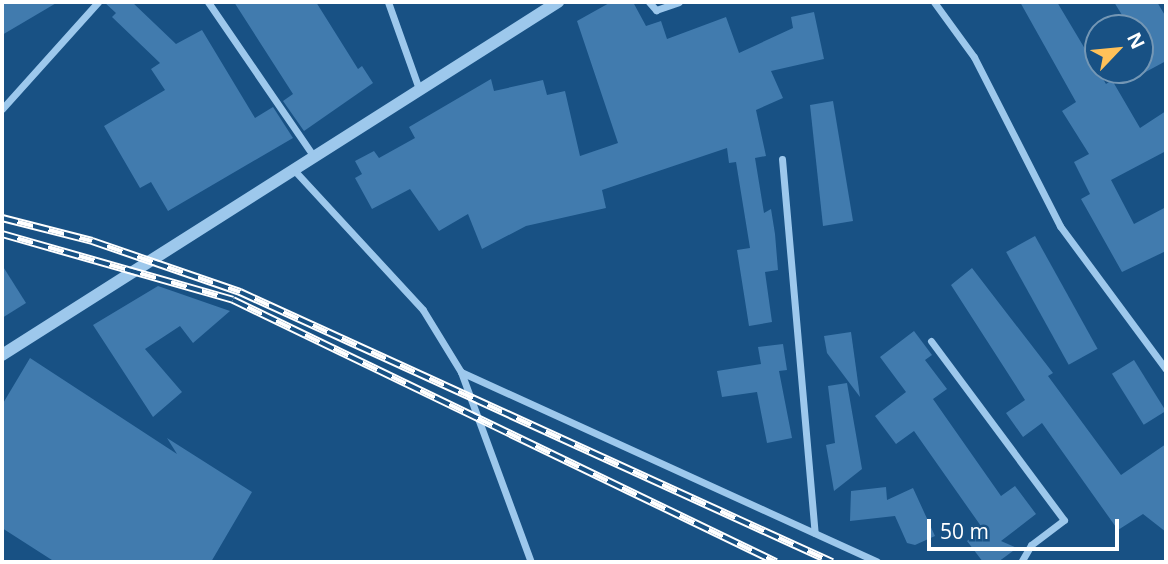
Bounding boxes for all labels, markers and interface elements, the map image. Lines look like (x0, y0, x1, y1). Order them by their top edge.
north arrow (1084, 14, 1154, 84)
text: N (1121, 28, 1151, 53)
scale bar (930, 504, 1122, 548)
text: 50 m (940, 517, 989, 545)

